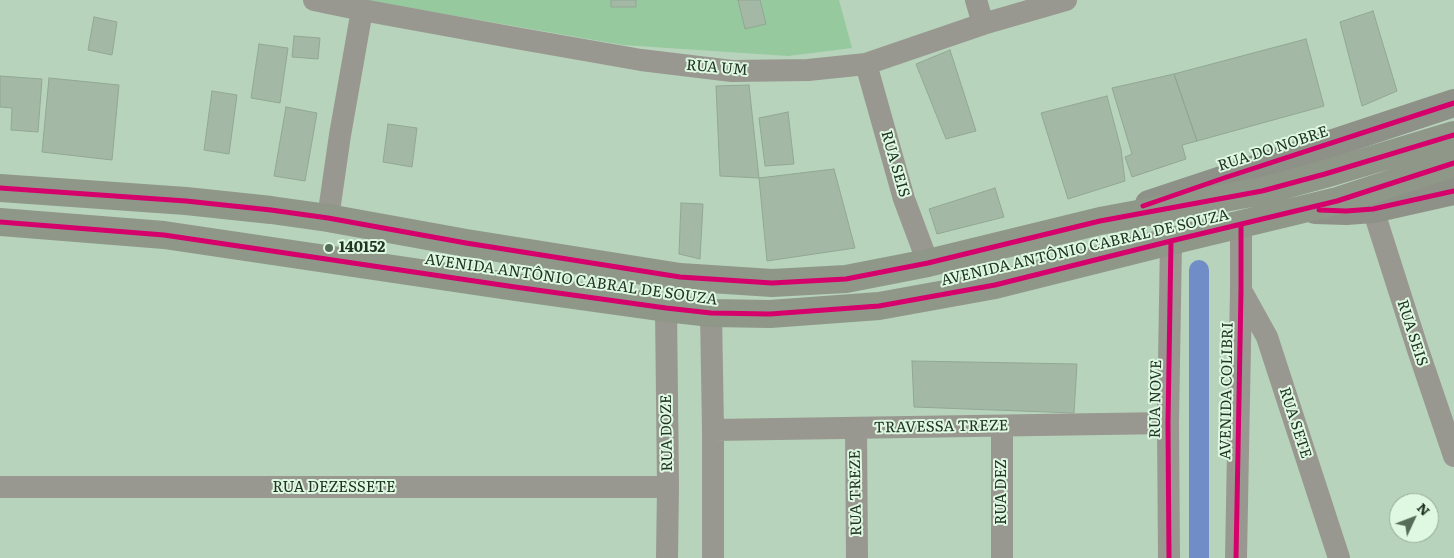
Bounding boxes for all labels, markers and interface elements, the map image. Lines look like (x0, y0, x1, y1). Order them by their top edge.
street label: RUA UM (685, 56, 749, 80)
street label: RUA DO NOBRE (1216, 123, 1330, 175)
street label: RUA SEIS (877, 129, 913, 199)
street label: AVENIDA ANTÔNIO CABRAL DE SOUZA (939, 206, 1231, 290)
place label: 140152 (339, 239, 385, 257)
marker: 140152 (323, 242, 335, 254)
street label: AVENIDA ANTÔNIO CABRAL DE SOUZA (424, 251, 718, 309)
street label: RUA SEIS (1393, 298, 1431, 368)
street label: AVENIDA COLIBRI (1217, 322, 1237, 460)
street label: RUA NOVE (1146, 359, 1166, 439)
street label: RUA SETE (1275, 385, 1315, 461)
street label: RUA DOZE (657, 394, 677, 472)
street label: TRAVESSA TREZE (874, 417, 1008, 437)
street label: RUA TREZE (846, 450, 866, 536)
street label: RUA DEZ (993, 459, 1011, 525)
street label: RUA DEZESSETE (272, 479, 396, 497)
north arrow (1389, 493, 1439, 543)
text: N (1413, 497, 1436, 520)

